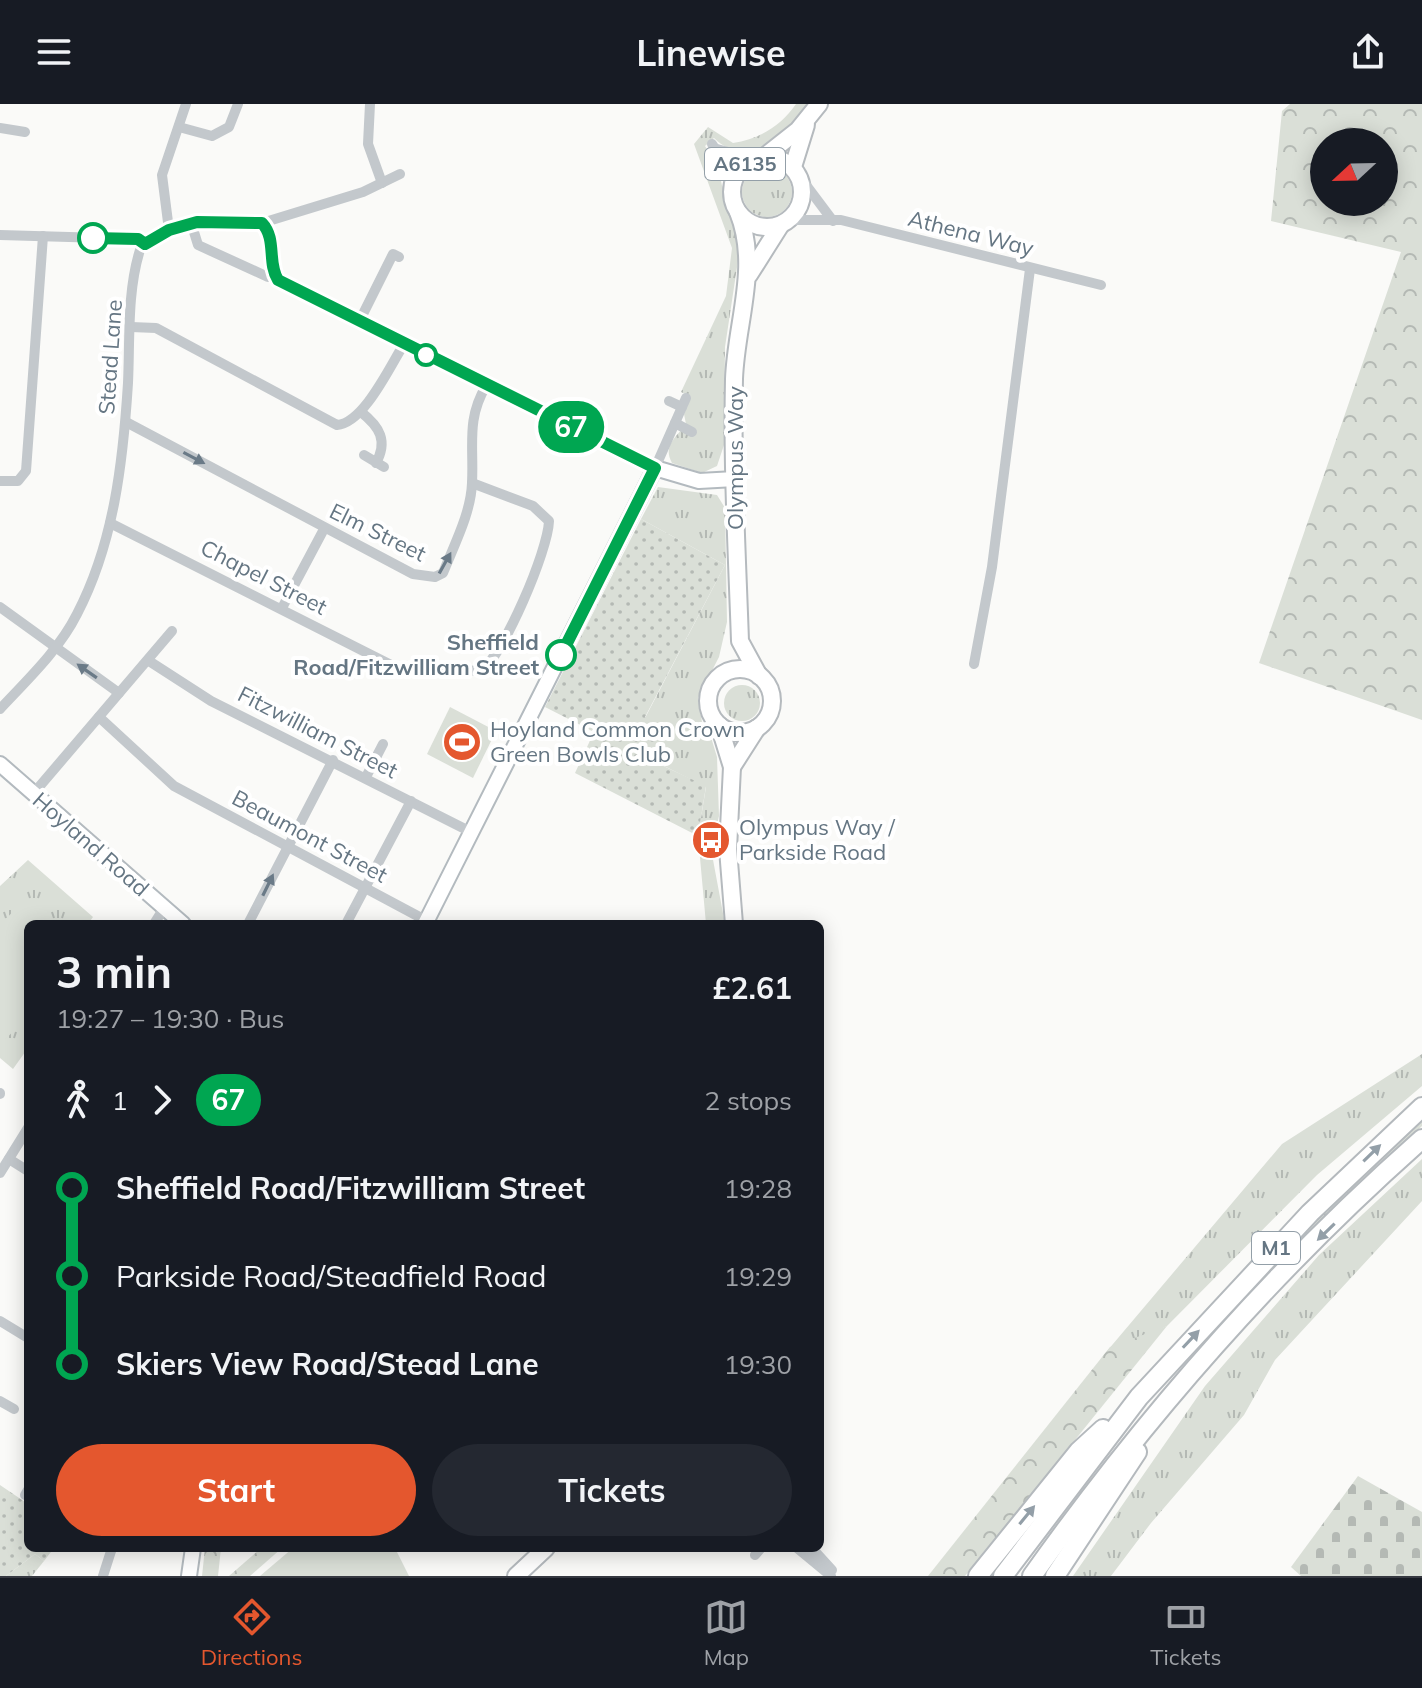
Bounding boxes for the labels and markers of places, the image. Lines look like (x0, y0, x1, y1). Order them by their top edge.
unlabelled marker (78, 223, 108, 253)
unlabelled marker (415, 344, 437, 366)
place label: Sheffield Road/Fitzwilliam Street (293, 628, 539, 681)
marker: Sheffield Road/Fitzwilliam Street (546, 640, 576, 670)
place label: Hoyland Common Crown Green Bowls Club (490, 715, 745, 768)
sports icon: Hoyland Common Crown Green Bowls Club (441, 721, 483, 763)
place label: Olympus Way / Parkside Road (739, 813, 895, 866)
bus stop icon: Olympus Way / Parkside Road (690, 819, 732, 861)

